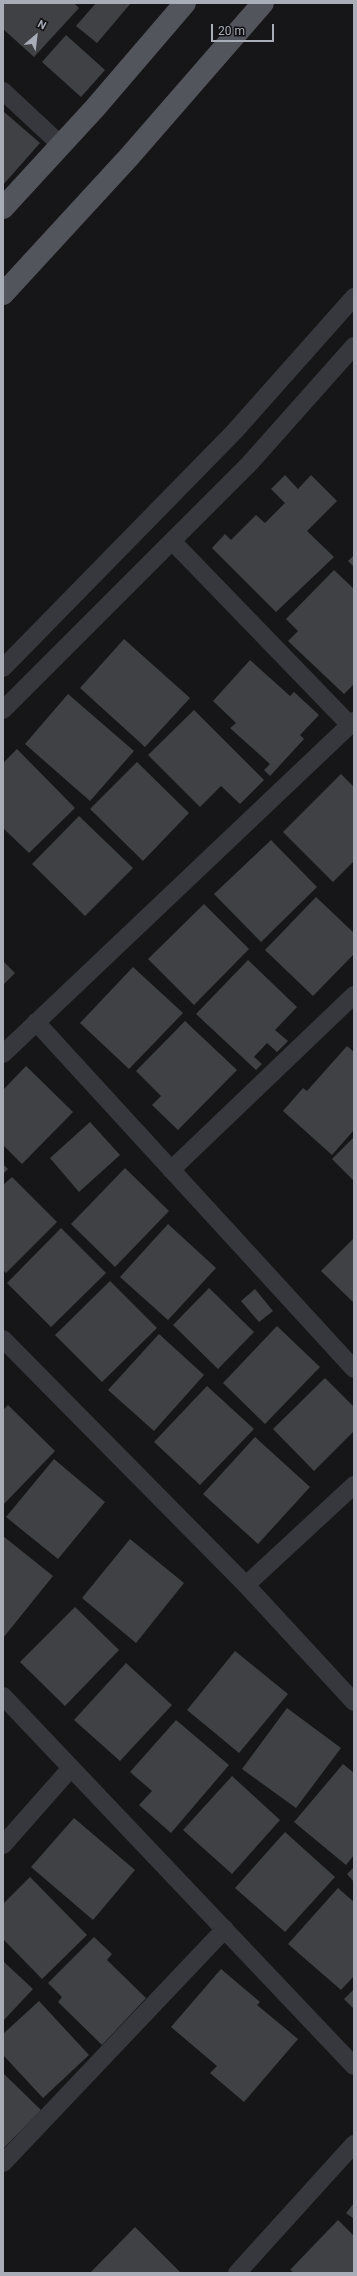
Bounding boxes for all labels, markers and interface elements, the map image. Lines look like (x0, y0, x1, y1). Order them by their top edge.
north arrow (16, 16, 56, 56)
scale bar (213, 16, 276, 42)
text: N (35, 17, 48, 33)
text: 20 m (218, 24, 245, 38)

